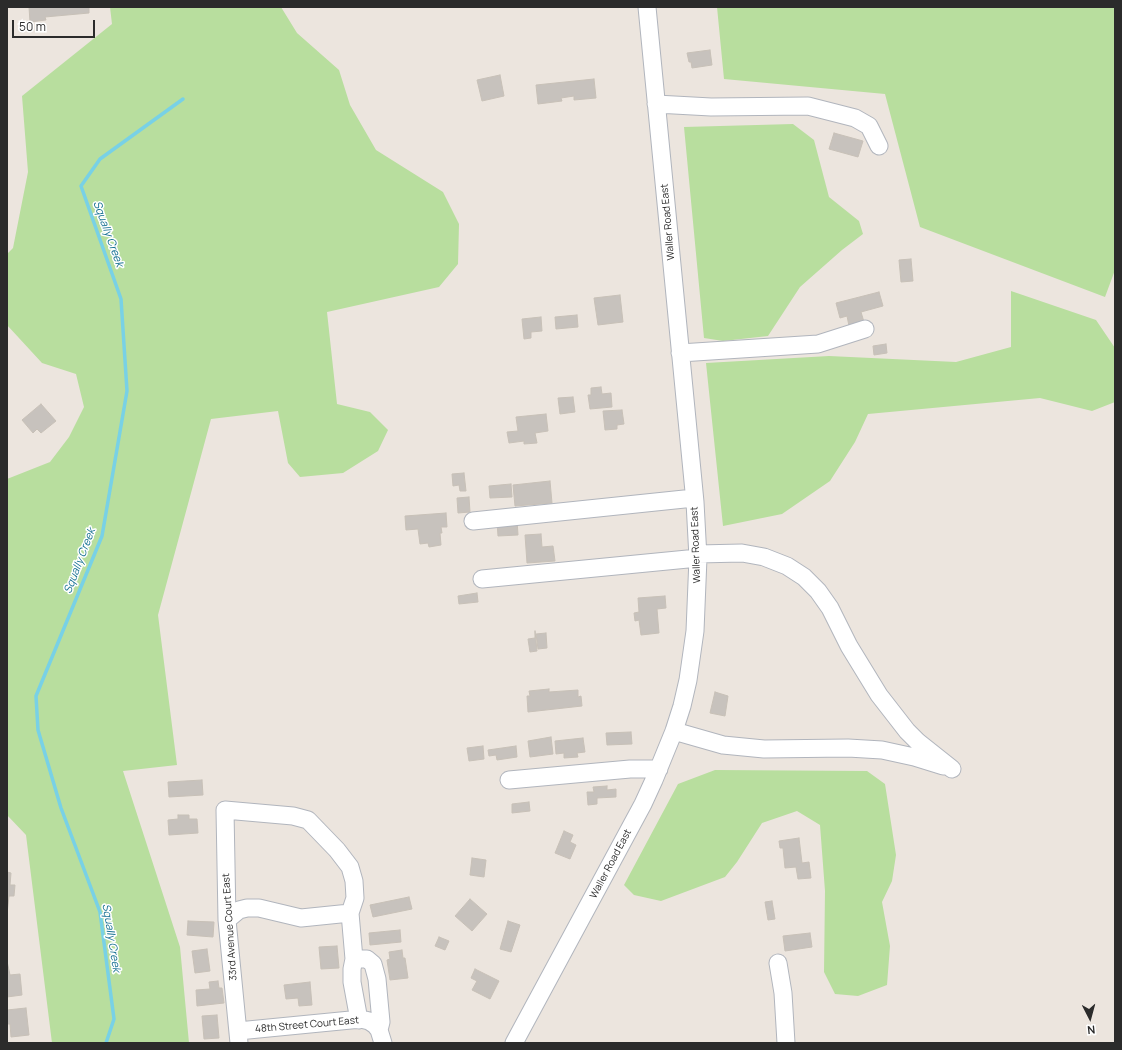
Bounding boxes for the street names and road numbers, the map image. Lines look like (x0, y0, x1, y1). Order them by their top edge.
street label: Waller Road East (659, 183, 677, 261)
street label: Waller Road East (689, 506, 703, 584)
street label: Waller Road East (588, 827, 634, 901)
street label: 33rd Avenue Court East (220, 873, 240, 981)
street label: 48th Street Court East (255, 1014, 359, 1036)

